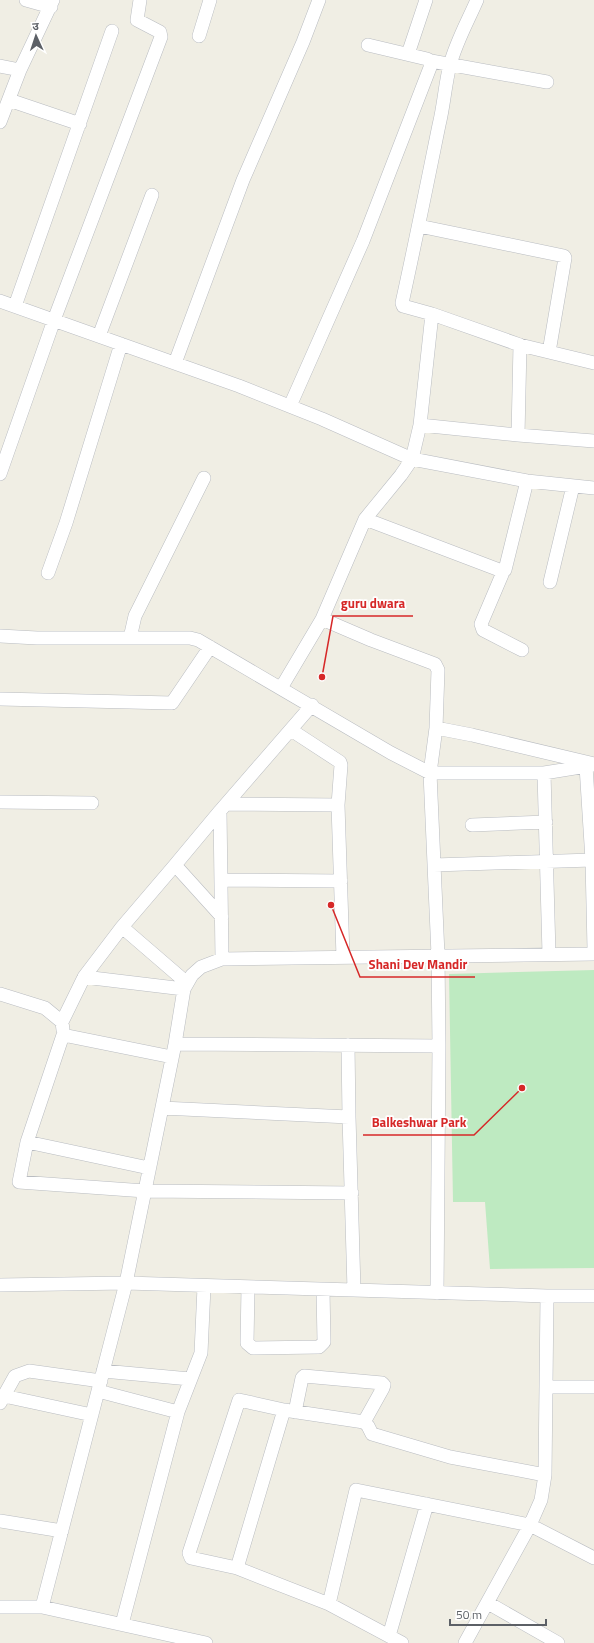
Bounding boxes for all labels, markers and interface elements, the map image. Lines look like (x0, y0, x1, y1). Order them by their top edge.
north arrow (16, 16, 56, 56)
text: उ (32, 18, 40, 34)
callout: guru dwara (333, 591, 413, 616)
text: guru dwara (341, 593, 406, 613)
callout: Shani Dev Mandir (360, 952, 475, 977)
text: Shani Dev Mandir (369, 954, 468, 974)
callout: Balkeshwar Park (363, 1110, 474, 1135)
text: Balkeshwar Park (372, 1112, 467, 1132)
scale bar (450, 1601, 546, 1627)
text: 50 m (456, 1605, 482, 1624)

